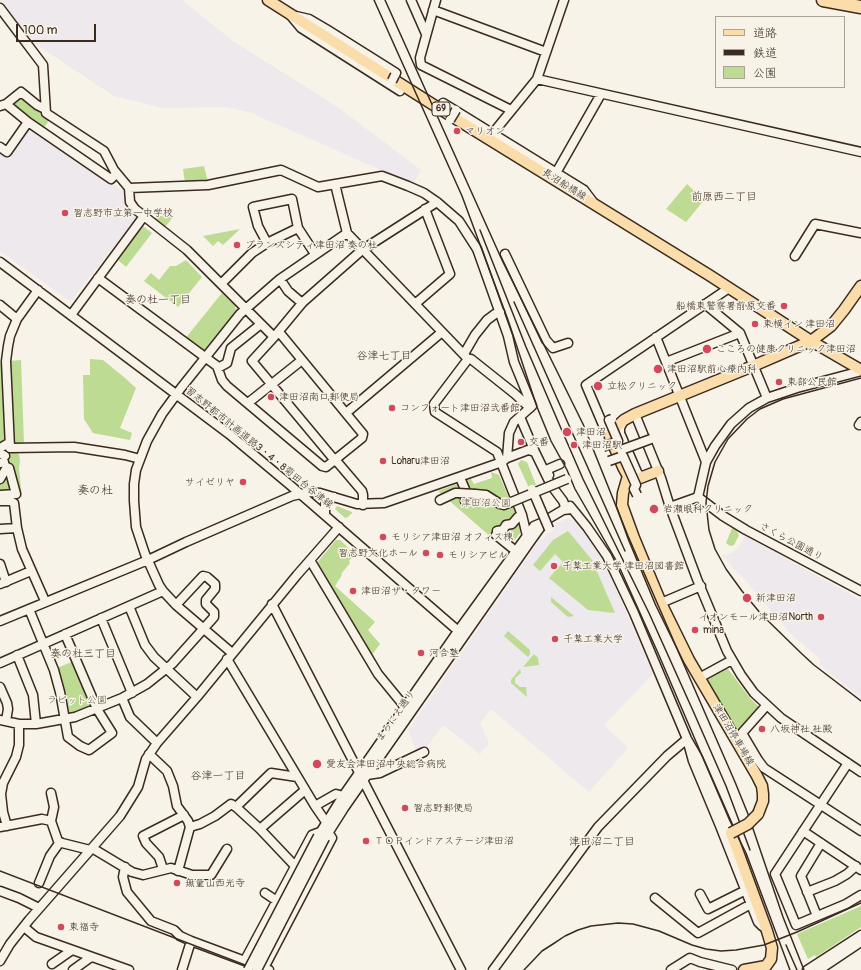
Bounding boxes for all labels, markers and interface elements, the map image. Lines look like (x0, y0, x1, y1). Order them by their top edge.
scale bar (18, 16, 98, 42)
legend (715, 16, 845, 88)
text: 100 m (23, 23, 57, 38)
text: 道路 (753, 26, 777, 41)
text: 鉄道 (753, 46, 777, 61)
text: 公園 (753, 66, 777, 81)
road number: 69 (432, 102, 450, 116)
place label: マリオン (465, 125, 505, 137)
marker: マリオン (452, 126, 462, 136)
street label: 長沼船橋線 (540, 167, 588, 203)
district label: 前原西二丁目 (691, 190, 757, 204)
place label: 習志野市立第一中学校 (73, 207, 173, 219)
marker: 習志野市立第一中学校 (60, 208, 70, 218)
place label: ブランズシティ津田沼 奏の杜 (245, 239, 377, 251)
marker: ブランズシティ津田沼 奏の杜 (232, 240, 242, 250)
district label: 奏の杜一丁目 (125, 293, 191, 307)
place label: 船橋東警察署前原交番 (676, 300, 776, 312)
marker: 船橋東警察署前原交番 (779, 301, 789, 311)
place label: 東横イン 津田沼 (763, 318, 835, 330)
marker: 東横イン 津田沼 (750, 319, 760, 329)
marker: こころの健康クリニック津田沼 (701, 343, 713, 355)
place label: こころの健康クリニック津田沼 (716, 343, 856, 355)
district label: 谷津七丁目 (357, 349, 411, 363)
marker: 津田沼駅前心療内科 (652, 363, 664, 375)
place label: 津田沼駅前心療内科 (667, 363, 757, 375)
place label: 東部公民館 (787, 376, 837, 388)
marker: 東部公民館 (774, 377, 784, 387)
marker: 立松クリニック (592, 380, 604, 392)
place label: 立松クリニック (607, 380, 677, 392)
street label: 習志野都市計画道路3・4・8菊田台谷津線 (183, 385, 335, 511)
place label: 津田沼南口郵便局 (279, 391, 359, 403)
marker: 津田沼南口郵便局 (266, 392, 276, 402)
place label: コンフォート津田沼弐番館 (400, 402, 520, 414)
marker: コンフォート津田沼弐番館 (387, 403, 397, 413)
marker: 津田沼 (561, 426, 573, 438)
place label: 津田沼 (576, 426, 606, 438)
place label: 交番 (529, 436, 549, 448)
marker: 交番 (516, 437, 526, 447)
place label: 津田沼駅 (582, 439, 622, 451)
marker: 津田沼駅 (569, 440, 579, 450)
place label: Loharu津田沼 (391, 455, 450, 467)
marker: Loharu津田沼 (378, 456, 388, 466)
place label: サイゼリヤ (185, 476, 235, 488)
marker: サイゼリヤ (238, 477, 248, 487)
district label: 奏の杜 (77, 484, 113, 498)
park label: 津田沼公園 (461, 497, 511, 509)
marker: 岩瀬眼科クリニック (648, 503, 660, 515)
place label: 岩瀬眼科クリニック (663, 503, 753, 515)
street label: さくら公園通り (757, 520, 825, 564)
place label: モリシア津田沼 オフィス棟 (391, 531, 513, 543)
marker: モリシア津田沼 オフィス棟 (378, 532, 388, 542)
place label: 習志野文化ホール (338, 547, 418, 559)
marker: 習志野文化ホール (421, 548, 431, 558)
place label: モリシアビル (448, 549, 508, 561)
marker: モリシアビル (435, 550, 445, 560)
place label: 千葉工業大学 津田沼図書館 (562, 560, 684, 572)
marker: 千葉工業大学 津田沼図書館 (549, 561, 559, 571)
place label: 津田沼ザ・タワー (361, 585, 441, 597)
marker: 津田沼ザ・タワー (348, 586, 358, 596)
marker: 新津田沼 (741, 592, 753, 604)
place label: 新津田沼 (756, 592, 796, 604)
place label: イオンモール津田沼North (699, 611, 813, 623)
marker: イオンモール津田沼North (816, 612, 826, 622)
place label: mina (703, 624, 724, 636)
marker: mina (690, 625, 700, 635)
place label: 千葉工業大学 (563, 633, 623, 645)
marker: 千葉工業大学 (550, 634, 560, 644)
district label: 奏の杜三丁目 (50, 647, 116, 661)
place label: 河合塾 (429, 647, 459, 659)
marker: 河合塾 (416, 648, 426, 658)
street label: まろにえ通り (374, 688, 418, 744)
park label: ラビット公園 (47, 694, 107, 706)
street label: 津田沼停車場線 (710, 702, 756, 768)
place label: 八坂神社 社殿 (770, 723, 832, 735)
marker: 八坂神社 社殿 (757, 724, 767, 734)
marker: 愛友会津田沼中央総合病院 (311, 758, 323, 770)
place label: 愛友会津田沼中央総合病院 (326, 758, 446, 770)
district label: 谷津一丁目 (191, 769, 245, 783)
place label: 習志野郵便局 (413, 802, 473, 814)
marker: 習志野郵便局 (400, 803, 410, 813)
place label: ＴＯＰインドアステージ津田沼 (374, 835, 514, 847)
district label: 津田沼二丁目 (569, 835, 635, 849)
marker: ＴＯＰインドアステージ津田沼 (361, 836, 371, 846)
place label: 無量山西光寺 (185, 877, 245, 889)
marker: 無量山西光寺 (172, 878, 182, 888)
place label: 東福寺 (69, 921, 99, 933)
marker: 東福寺 (56, 922, 66, 932)

